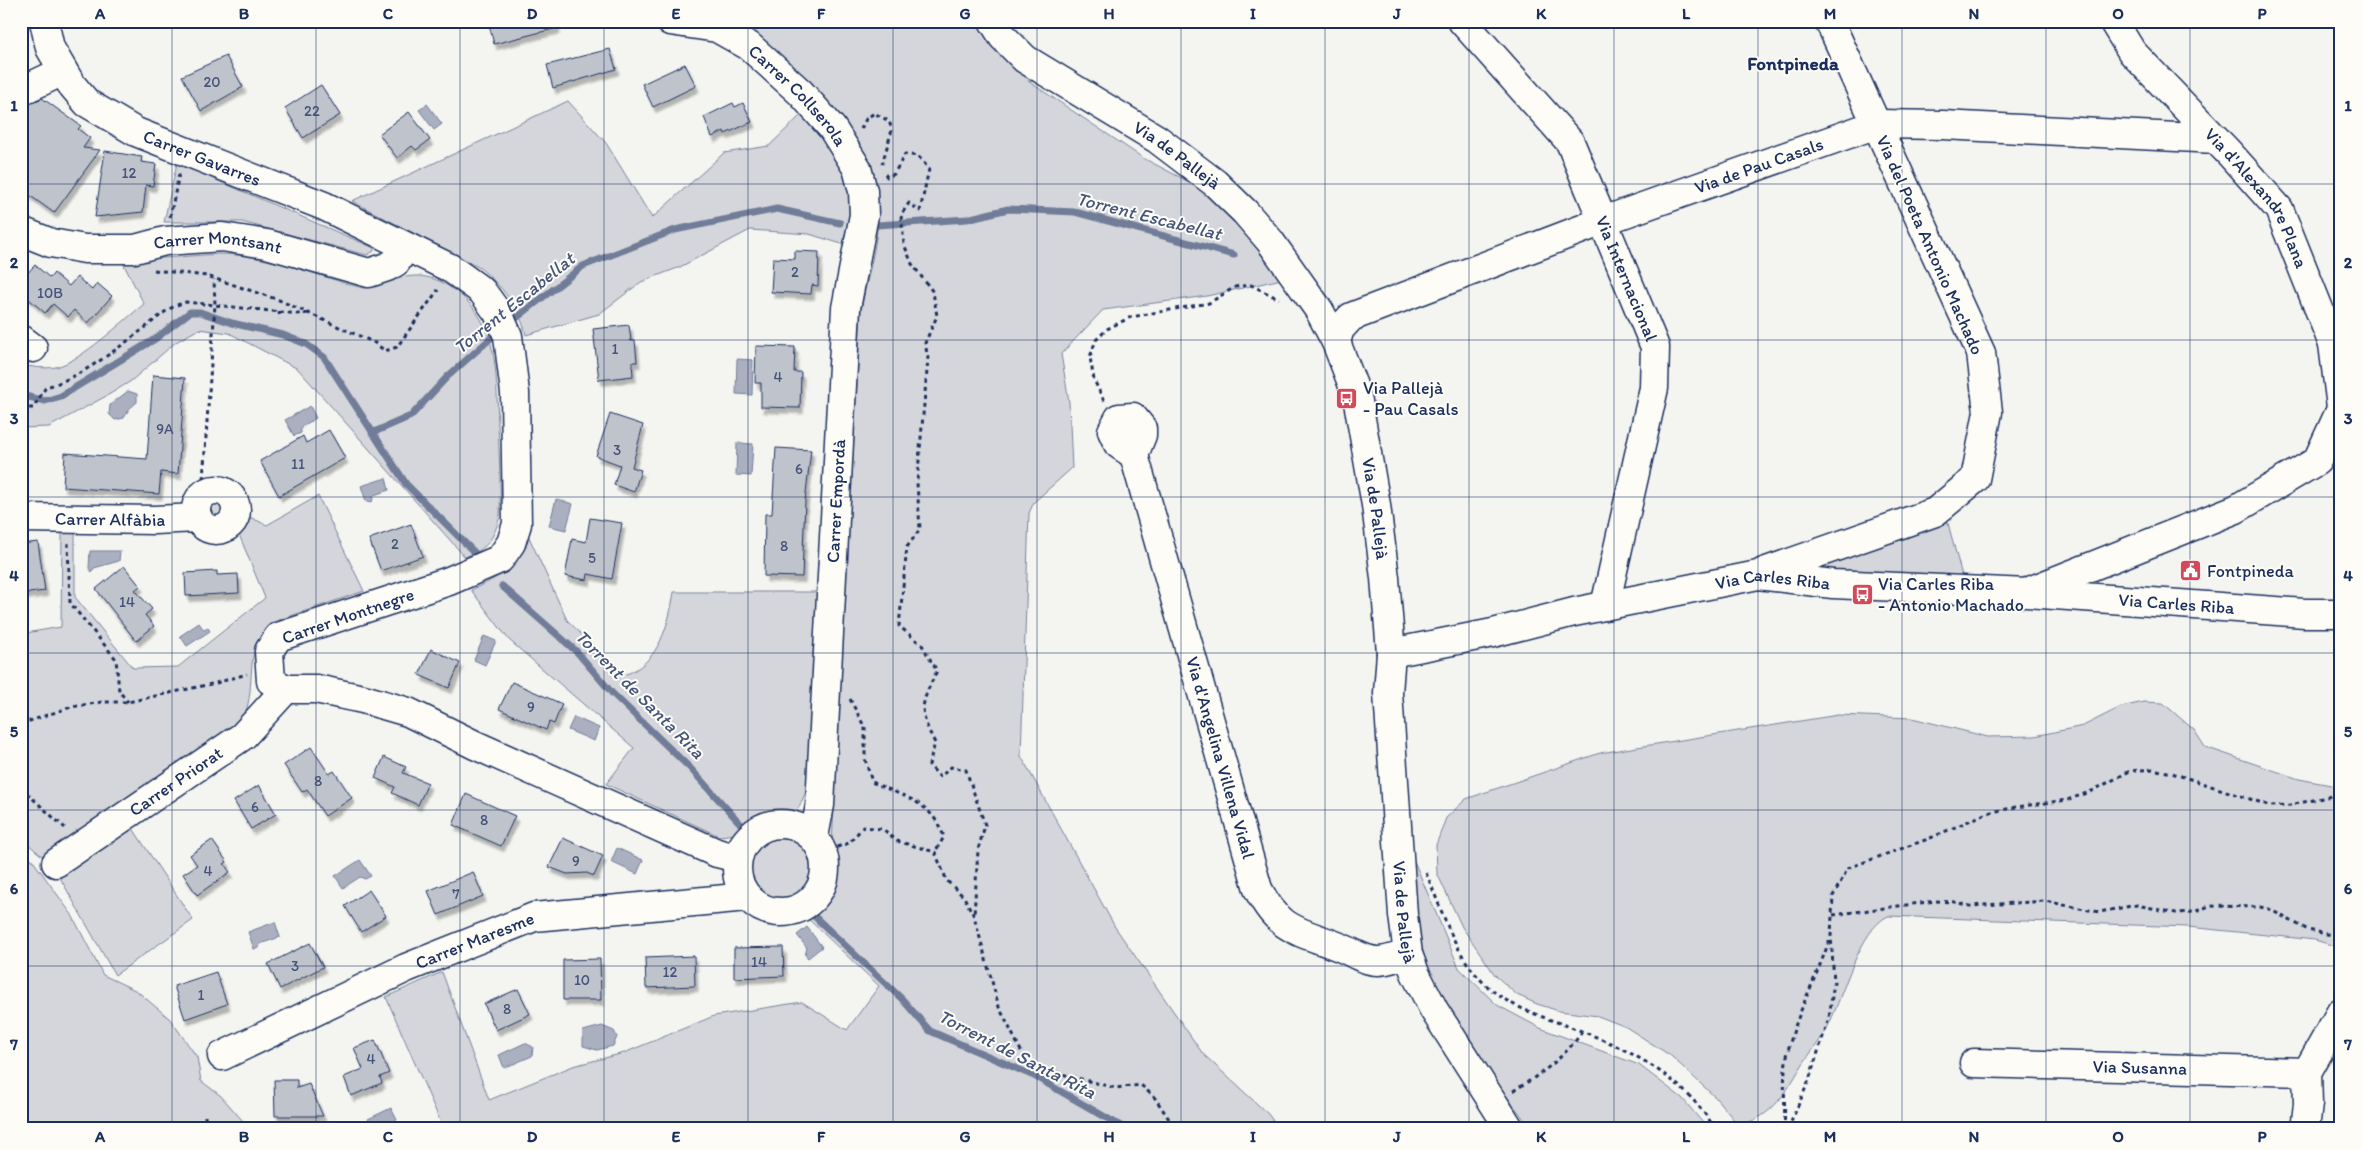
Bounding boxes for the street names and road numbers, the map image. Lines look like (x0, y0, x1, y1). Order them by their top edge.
street label: Carrer Collserola (744, 40, 852, 151)
street label: Via de Pallejà (1129, 116, 1225, 195)
street label: Via d'Alexandre Plana (2200, 123, 2313, 272)
street label: Carrer Gavarres (140, 125, 264, 191)
street label: Via del Poeta Antonio Machado (1872, 132, 1988, 358)
street label: Via de Pau Casals (1691, 133, 1826, 199)
street label: Via Internacional (1591, 213, 1662, 345)
street label: Carrer Montsant (151, 226, 285, 259)
street label: Carrer Empordà (822, 438, 850, 564)
street label: Via de Pallejà (1357, 456, 1394, 561)
street label: Carrer Alfàbia (55, 508, 166, 531)
street label: Via Carles Riba (1713, 564, 1832, 595)
street label: Carrer Montnegre (279, 583, 417, 649)
street label: Via Carles Riba (2118, 589, 2236, 619)
street label: Via d'Angelina Villena Vidal (1181, 654, 1260, 861)
street label: Carrer Priorat (125, 742, 227, 821)
street label: Via de Pallejà (1388, 860, 1422, 967)
street label: Carrer Maresme (412, 907, 537, 974)
street label: Via Susanna (2092, 1055, 2188, 1080)

